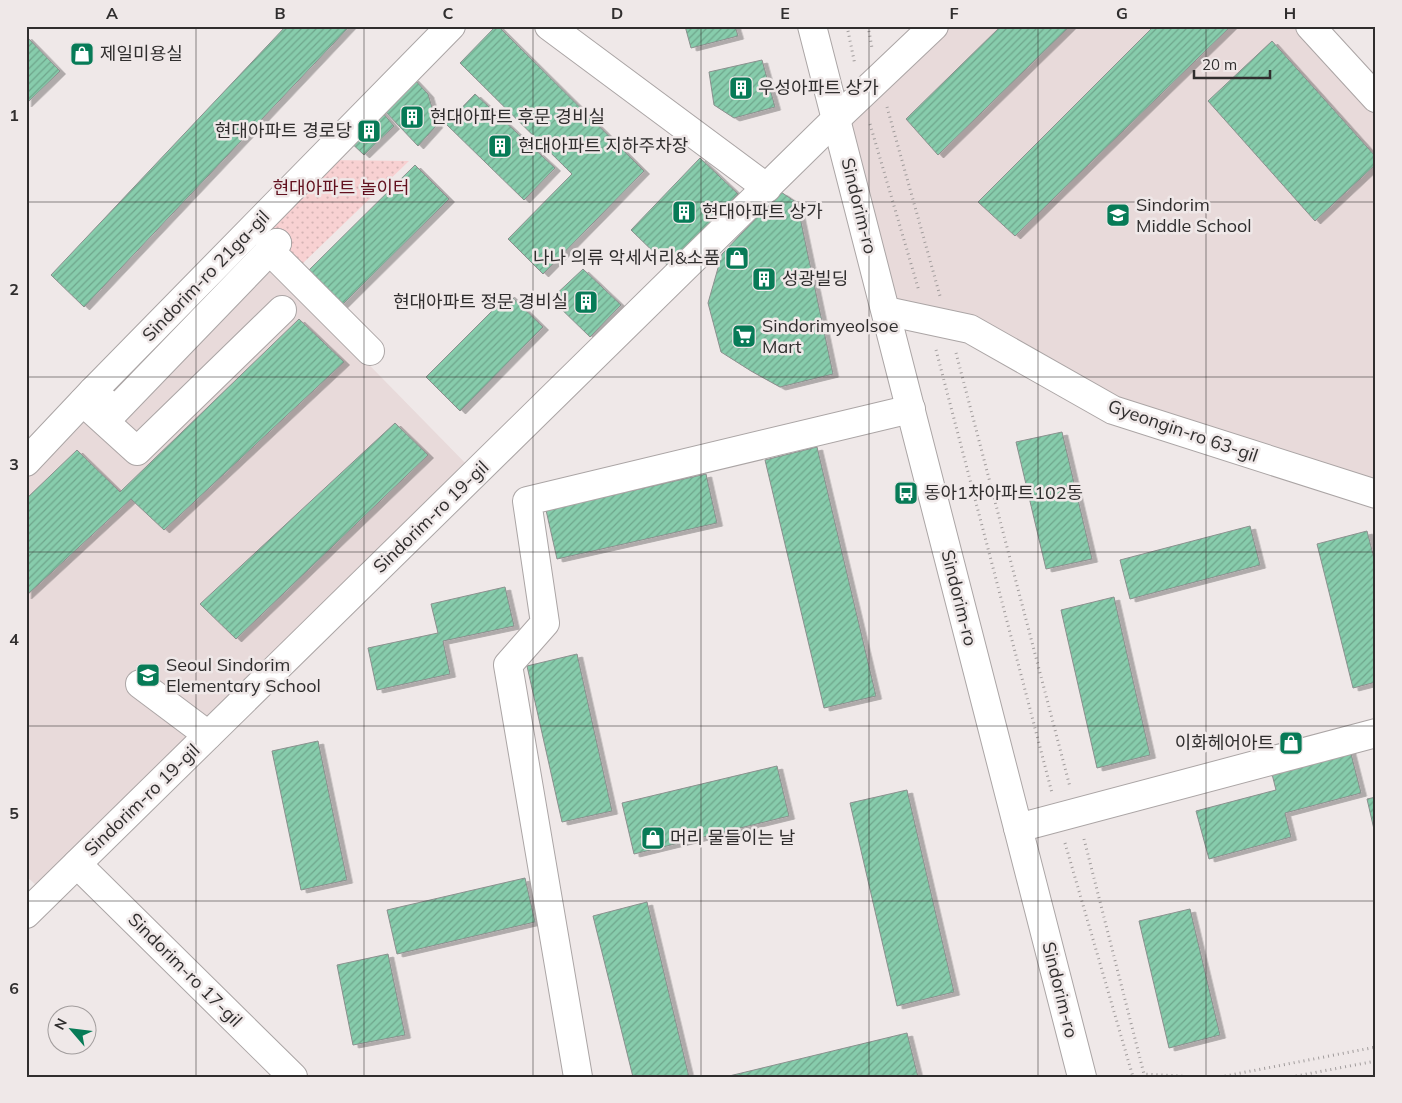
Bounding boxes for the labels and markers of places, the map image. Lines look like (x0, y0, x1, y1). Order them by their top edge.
shop icon: 제일미용실 (69, 41, 95, 67)
place label: 제일미용실 (100, 42, 183, 65)
building icon: 우성아파트 상가 (728, 75, 754, 101)
place label: 우성아파트 상가 (758, 76, 879, 99)
building icon: 현대아파트 후문 경비실 (399, 104, 425, 130)
place label: 현대아파트 후문 경비실 (430, 105, 605, 128)
building icon: 현대아파트 경로당 (356, 118, 382, 144)
place label: 현대아파트 경로당 (215, 119, 352, 142)
building icon: 현대아파트 지하주차장 (487, 133, 513, 159)
place label: 현대아파트 지하주차장 (518, 134, 688, 157)
place label: Sindorim Middle School (1136, 193, 1252, 237)
building icon: 현대아파트 상가 (671, 199, 697, 225)
place label: 현대아파트 상가 (702, 200, 823, 223)
school or university icon: Sindorim Middle School (1105, 202, 1131, 228)
shop icon: 나나 의류 악세서리&소품 (724, 245, 750, 271)
place label: 나나 의류 악세서리&소품 (533, 246, 720, 269)
building icon: 성광빌딩 (751, 266, 777, 292)
place label: 성광빌딩 (782, 267, 848, 290)
building icon: 현대아파트 정문 경비실 (573, 289, 599, 315)
place label: 현대아파트 정문 경비실 (393, 290, 568, 313)
place label: Sindorimyeolsoe Mart (762, 314, 898, 358)
supermarket icon: Sindorimyeolsoe Mart (731, 323, 757, 349)
bus stop icon: 동아1차아파트102동 (893, 480, 919, 506)
place label: 동아1차아파트102동 (924, 481, 1083, 504)
place label: Seoul Sindorim Elementary School (166, 653, 321, 697)
school or university icon: Seoul Sindorim Elementary School (135, 662, 161, 688)
shop icon: 이화헤어아트 (1278, 730, 1304, 756)
place label: 이화헤어아트 (1175, 731, 1274, 754)
shop icon: 머리 물들이는 날 (640, 825, 666, 851)
place label: 머리 물들이는 날 (670, 826, 795, 849)

